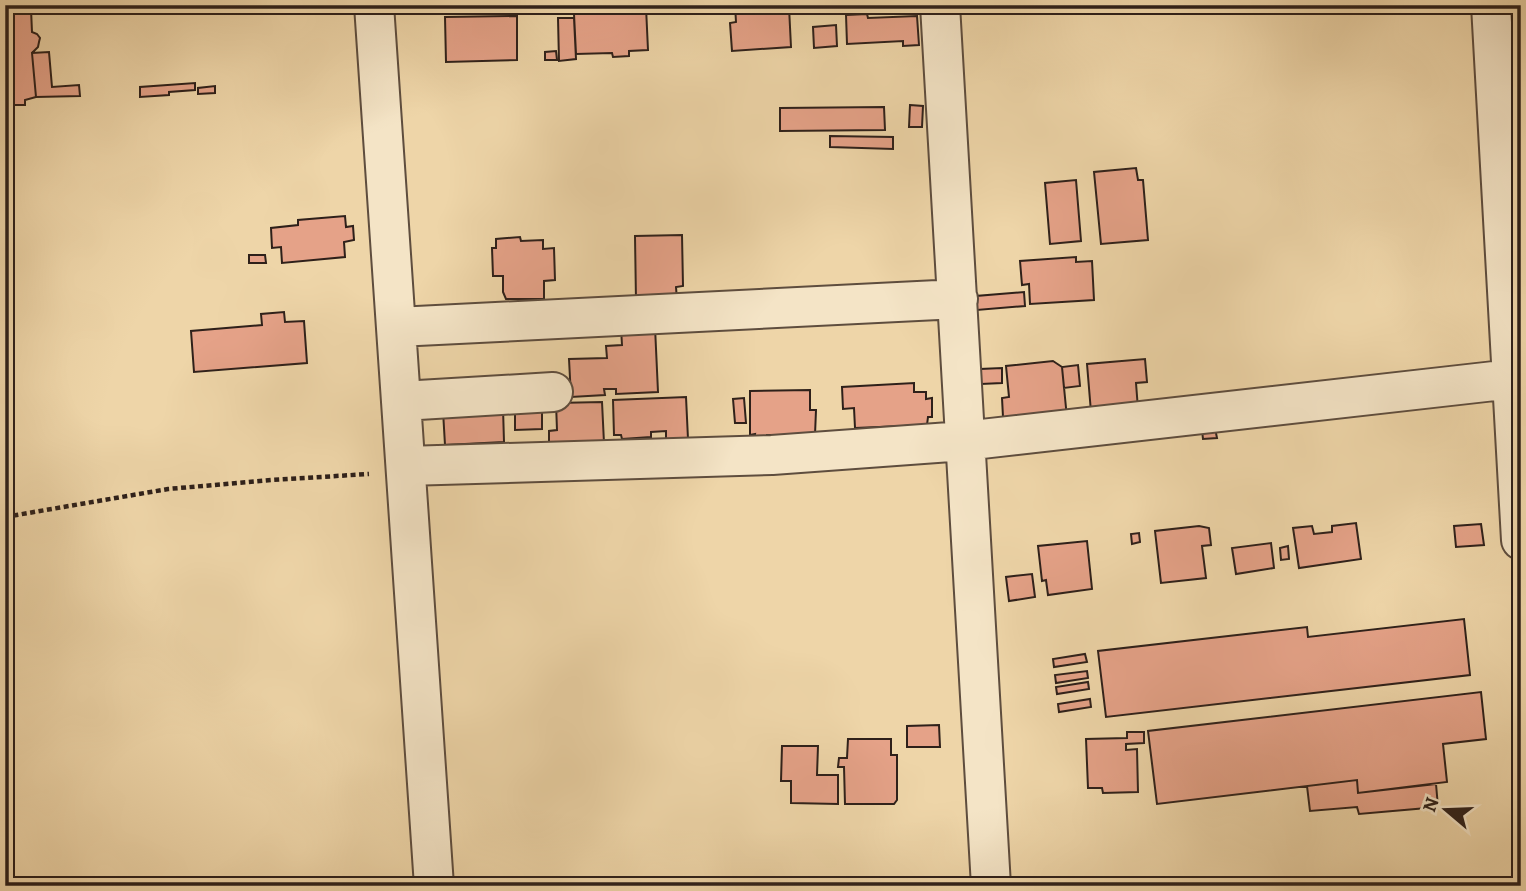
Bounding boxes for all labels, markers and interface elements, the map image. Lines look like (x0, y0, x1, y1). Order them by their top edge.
north arrow (1410, 776, 1480, 846)
text: N (1416, 794, 1445, 816)

